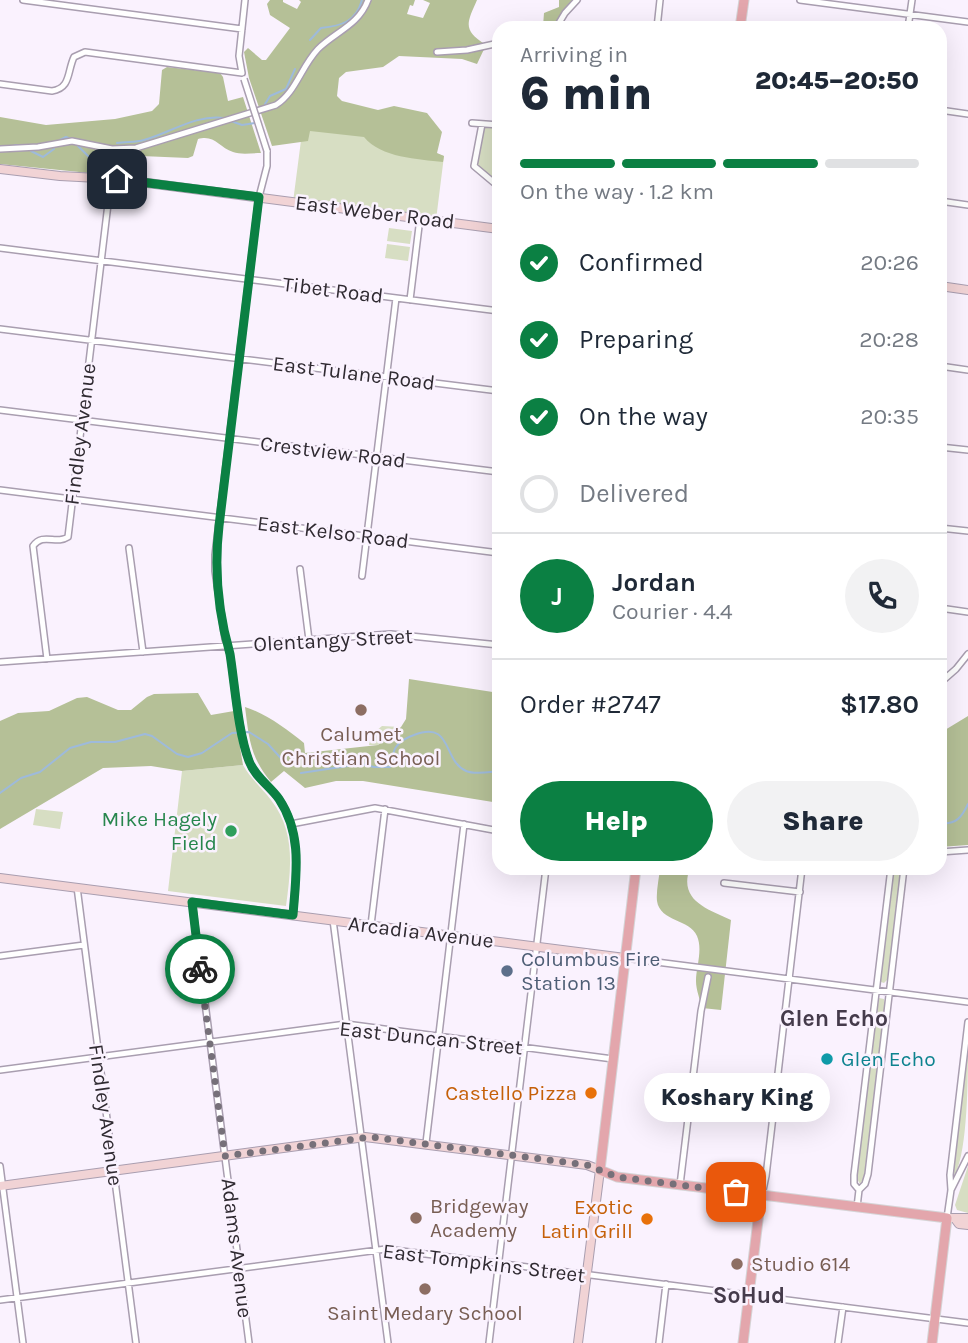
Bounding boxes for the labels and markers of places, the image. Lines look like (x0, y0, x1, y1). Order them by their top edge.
pin (87, 149, 147, 209)
marker: Calumet Christian School (353, 702, 369, 718)
place label: Calumet Christian School (282, 722, 440, 770)
place label: Mike Hagely Field (101, 807, 217, 855)
marker: Mike Hagely Field (223, 823, 239, 839)
place label: Columbus Fire Station 13 (521, 947, 660, 995)
marker: Columbus Fire Station 13 (499, 963, 515, 979)
place label: Glen Echo (841, 1047, 936, 1071)
marker: Glen Echo (819, 1051, 835, 1067)
callout: Koshary King (643, 1073, 829, 1122)
place label: Castello Pizza (445, 1081, 577, 1105)
marker: Castello Pizza (583, 1085, 599, 1101)
pin (706, 1162, 766, 1222)
place label: Bridgeway Academy (430, 1194, 529, 1242)
place label: Exotic Latin Grill (541, 1195, 633, 1243)
marker: Bridgeway Academy (408, 1210, 424, 1226)
marker: Exotic Latin Grill (639, 1211, 655, 1227)
place label: Studio 614 (751, 1252, 850, 1276)
marker: Studio 614 (729, 1256, 745, 1272)
marker: Saint Medary School (417, 1281, 433, 1297)
place label: Saint Medary School (327, 1301, 523, 1325)

